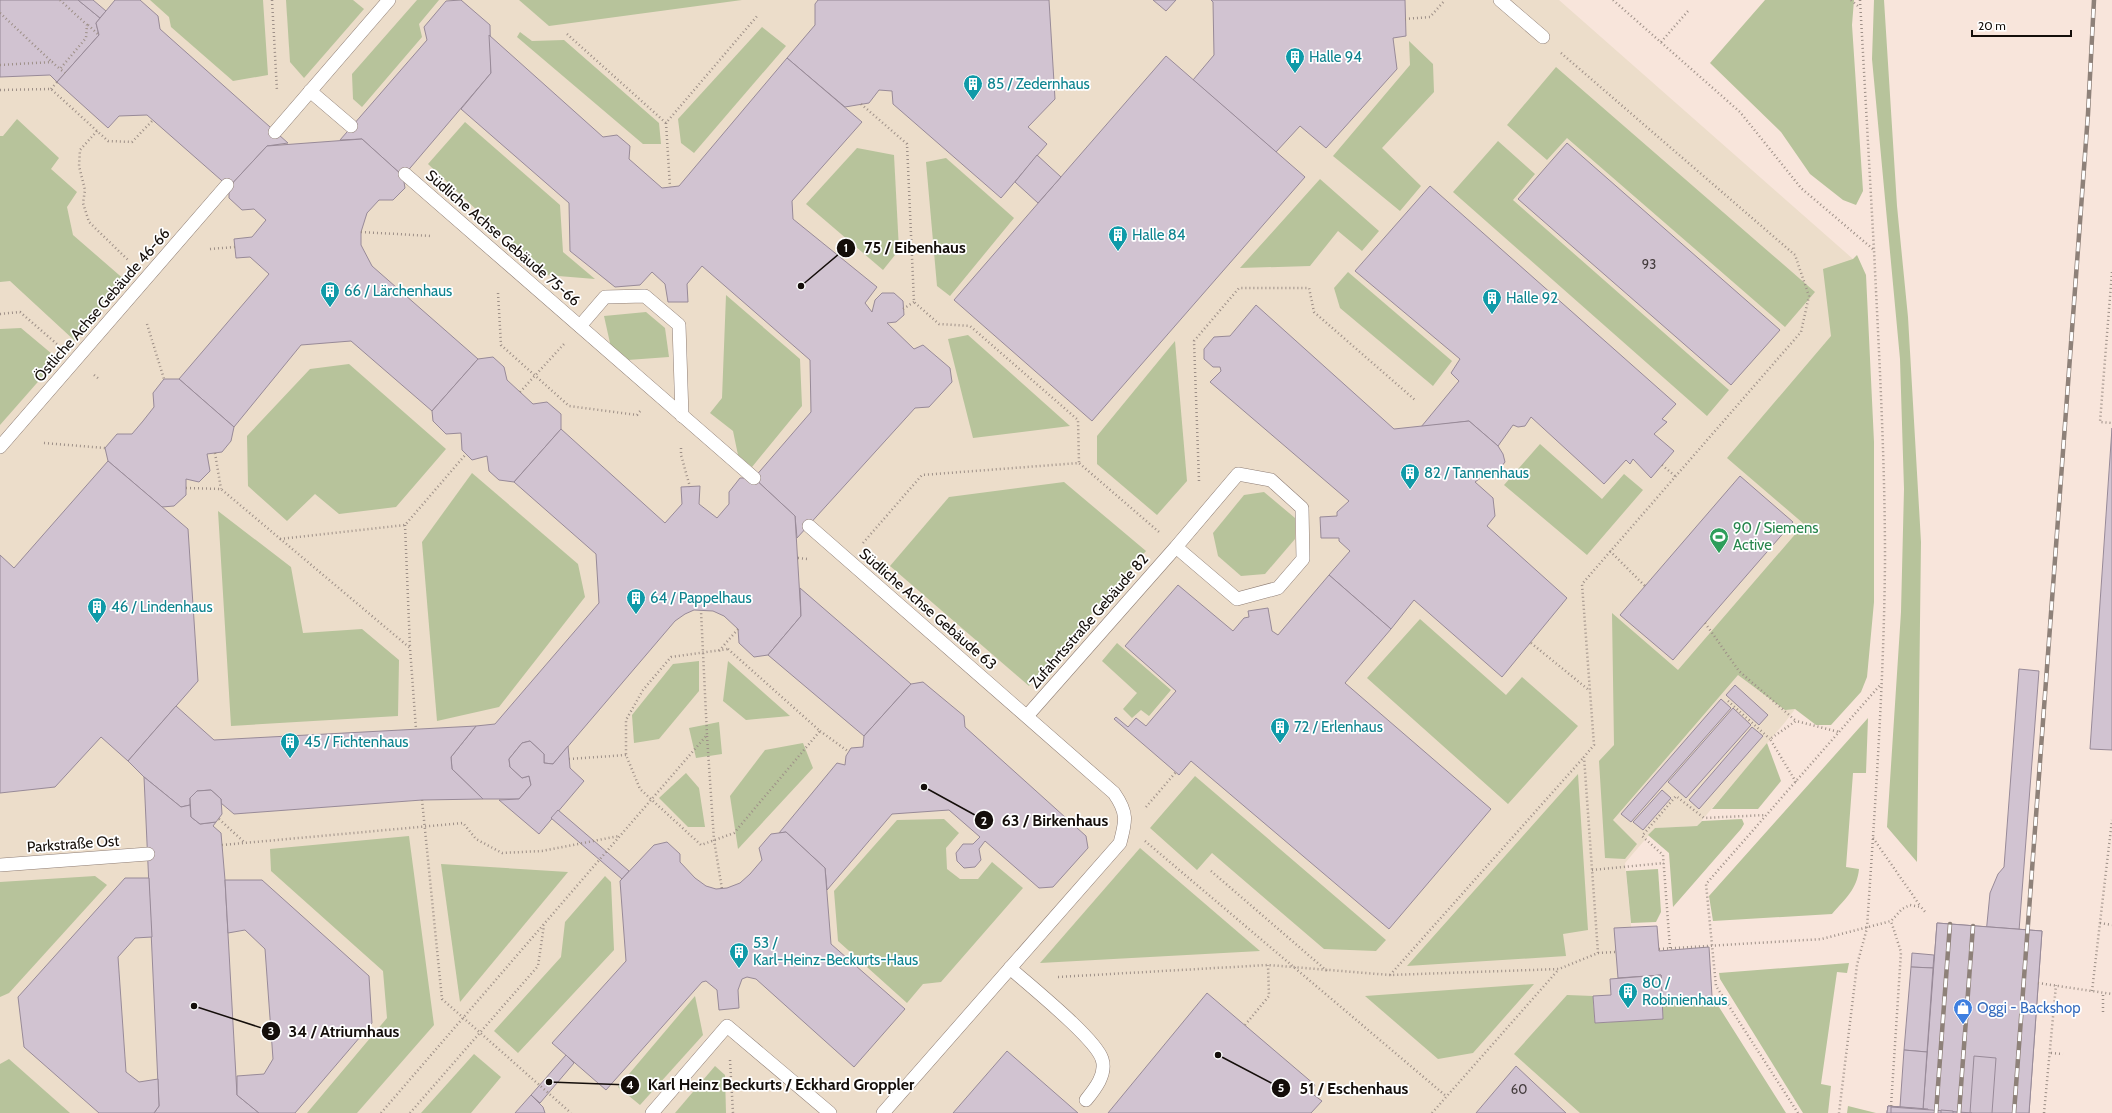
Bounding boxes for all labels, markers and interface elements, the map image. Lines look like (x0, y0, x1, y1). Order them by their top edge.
scale bar (1972, 12, 2071, 38)
text: 20 m (1978, 18, 2006, 33)
building icon: Halle 94 (1284, 46, 1306, 74)
place label: Halle 94 (1309, 48, 1362, 66)
building icon: 85 / Zedernhaus (962, 73, 984, 101)
place label: 85 / Zedernhaus (987, 75, 1090, 93)
street label: Südliche Achse Gebäude 75-66 (422, 166, 584, 310)
street label: Östliche Achse Gebäude 46-66 (30, 224, 174, 386)
building icon: Halle 84 (1107, 224, 1129, 252)
place label: Halle 84 (1132, 226, 1186, 244)
callout: 75 / Eibenhaus (836, 234, 974, 262)
text: 75 / Eibenhaus (864, 238, 966, 257)
text: 1 (844, 240, 848, 255)
house number: 93 (1642, 256, 1656, 272)
building icon: 66 / Lärchenhaus (319, 280, 341, 308)
place label: 66 / Lärchenhaus (344, 282, 452, 300)
building icon: Halle 92 (1481, 287, 1503, 315)
place label: Halle 92 (1506, 289, 1558, 307)
building icon: 82 / Tannenhaus (1399, 462, 1421, 490)
place label: 82 / Tannenhaus (1424, 464, 1529, 482)
place label: 90 / Siemens Active (1733, 519, 1819, 554)
sports icon: 90 / Siemens Active (1708, 526, 1730, 554)
street label: Südliche Achse Gebäude 63 (856, 544, 1000, 674)
street label: Zufahrtsstraße Gebäude 82 (1026, 550, 1152, 692)
building icon: 64 / Pappelhaus (625, 587, 647, 615)
place label: 64 / Pappelhaus (650, 589, 752, 607)
building icon: 46 / Lindenhaus (86, 596, 108, 624)
place label: 46 / Lindenhaus (111, 598, 213, 616)
building icon: 72 / Erlenhaus (1269, 716, 1291, 744)
place label: 72 / Erlenhaus (1294, 718, 1383, 736)
building icon: 45 / Fichtenhaus (279, 731, 301, 759)
place label: 45 / Fichtenhaus (304, 733, 409, 751)
callout: 63 / Birkenhaus (974, 806, 1116, 834)
text: 63 / Birkenhaus (1002, 811, 1108, 830)
text: 2 (981, 813, 987, 828)
street label: Parkstraße Ost (26, 832, 120, 856)
place label: 53 / Karl-Heinz-Beckurts-Haus (753, 934, 918, 969)
building icon: 53 / Karl-Heinz-Beckurts-Haus (728, 941, 750, 969)
place label: 80 / Robinienhaus (1642, 974, 1728, 1009)
building icon: 80 / Robinienhaus (1617, 981, 1639, 1009)
shop icon: Oggi - Backshop (1952, 997, 1974, 1025)
place label: Oggi - Backshop (1977, 999, 2081, 1017)
callout: 34 / Atriumhaus (261, 1017, 408, 1045)
text: 34 / Atriumhaus (289, 1022, 400, 1041)
text: 3 (268, 1023, 274, 1038)
callout: Karl Heinz Beckurts / Eckhard Groppler (620, 1071, 923, 1099)
callout: 51 / Eschenhaus (1271, 1074, 1416, 1102)
text: Karl Heinz Beckurts / Eckhard Groppler (648, 1075, 915, 1094)
text: 4 (626, 1077, 634, 1092)
text: 51 / Eschenhaus (1300, 1079, 1409, 1098)
text: 5 (1278, 1080, 1284, 1095)
house number: 60 (1511, 1081, 1527, 1097)

